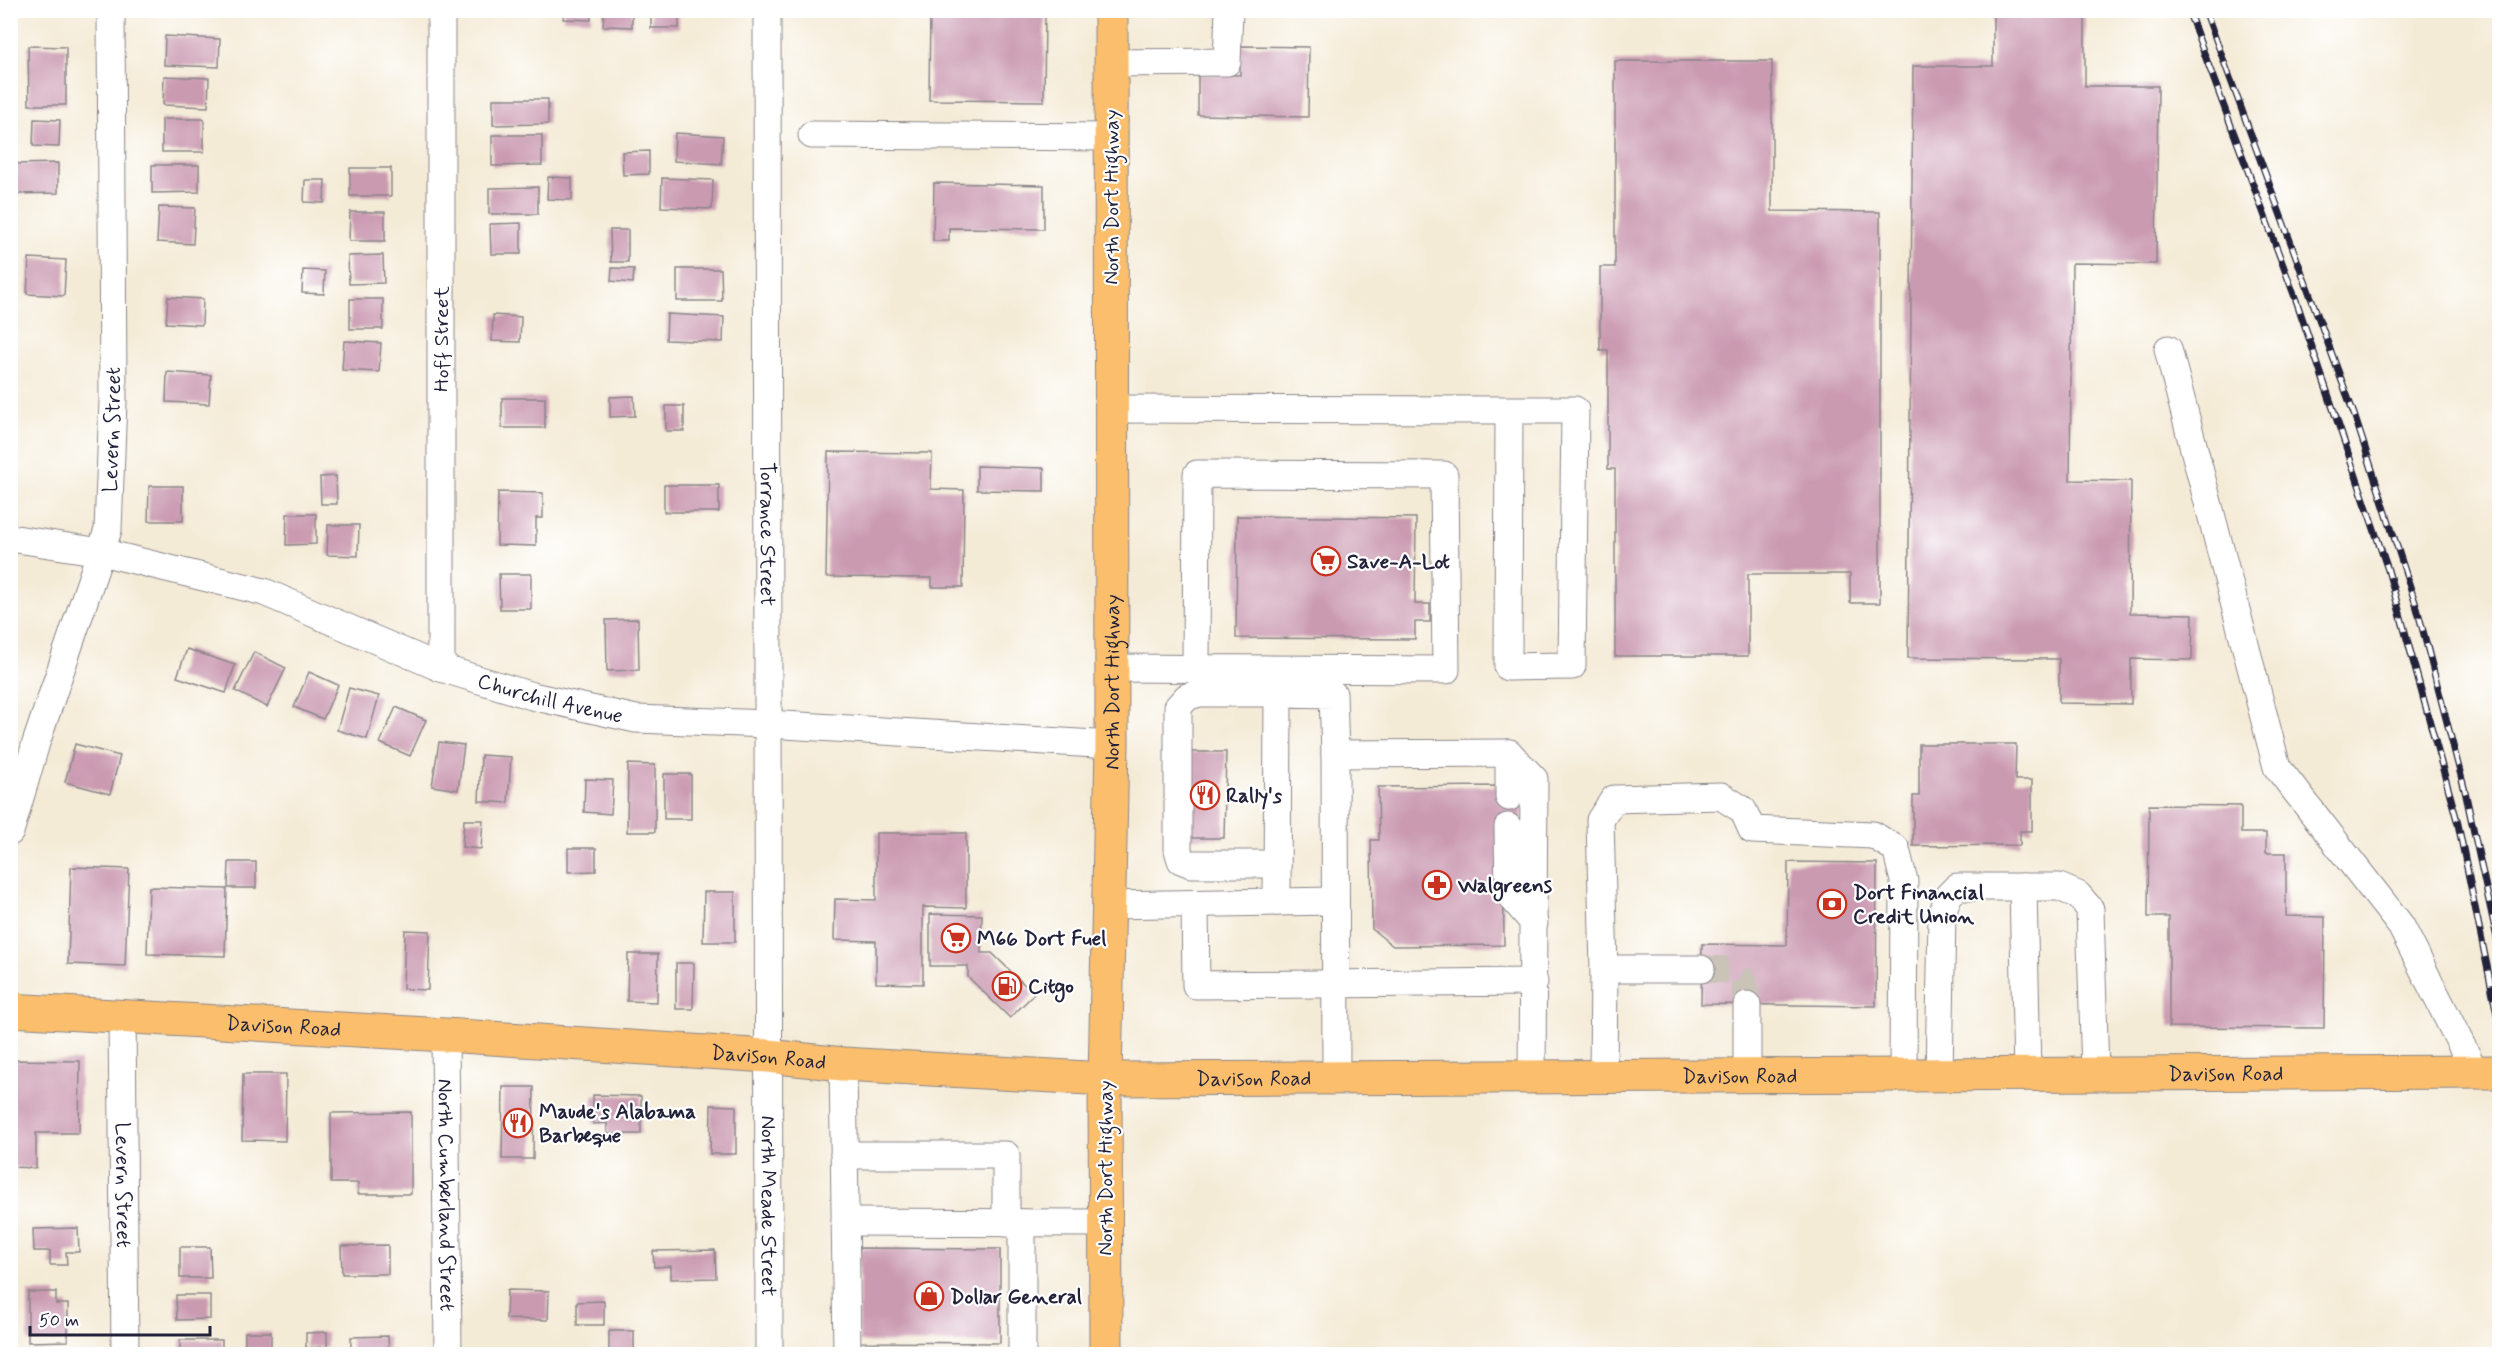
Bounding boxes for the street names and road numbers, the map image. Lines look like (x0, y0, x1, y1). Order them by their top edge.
street label: North Dort Highway (1098, 109, 1128, 285)
street label: Hoff Street (428, 285, 456, 392)
street label: Levern Street (96, 367, 128, 493)
street label: Torrance Street (753, 462, 781, 606)
street label: North Dort Highway (1098, 594, 1129, 770)
street label: Churchill Avenue (474, 667, 625, 731)
street label: Davison Road (225, 1009, 342, 1044)
street label: Davison Road (710, 1039, 827, 1077)
street label: Davison Road (2168, 1060, 2284, 1089)
street label: Davison Road (1682, 1063, 1798, 1091)
street label: Davison Road (1196, 1065, 1312, 1094)
street label: North Cumberland Street (430, 1079, 461, 1312)
street label: North Dort Highway (1092, 1080, 1122, 1256)
street label: North Meade Street (754, 1116, 782, 1297)
street label: Levern Street (108, 1122, 137, 1248)

